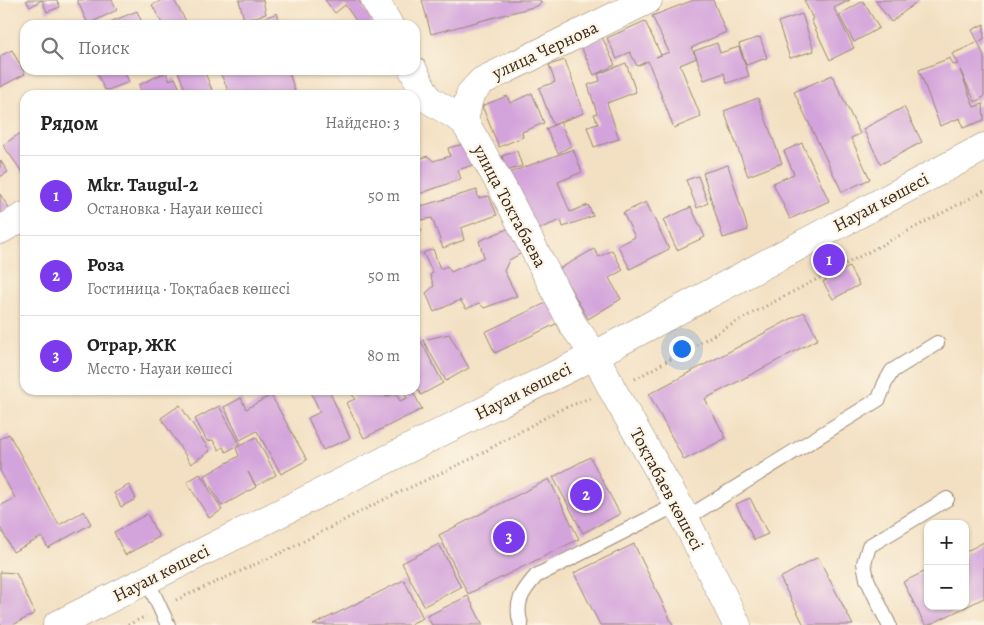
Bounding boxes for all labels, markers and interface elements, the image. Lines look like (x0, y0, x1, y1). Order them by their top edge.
street label: улица Чернова (487, 15, 602, 85)
search box (20, 20, 420, 75)
icon: search (38, 34, 66, 62)
text: Поиск (78, 35, 130, 61)
text: Рядом (40, 109, 98, 137)
text: Найдено: 3 (325, 112, 400, 134)
street label: улица Токтабаева (467, 140, 553, 272)
street label: Науаи көшесі (829, 167, 933, 237)
text: Mkr. Taugul-2 (87, 172, 198, 198)
text: 1 (53, 185, 59, 207)
text: 50 m (368, 185, 400, 207)
text: Остановка · Науаи көшесі (87, 198, 263, 220)
pin: 1 (813, 241, 845, 279)
text: Роза (87, 252, 124, 278)
text: 2 (52, 265, 60, 287)
text: 50 m (368, 265, 400, 287)
text: Гостиница · Тоқтабаев көшесі (87, 278, 290, 300)
text: Отрар, ЖК (87, 332, 176, 358)
your location (669, 336, 695, 362)
text: 3 (53, 345, 59, 367)
text: 80 m (367, 345, 400, 367)
street label: Науаи көшесі (471, 356, 575, 426)
text: Место · Науаи көшесі (87, 358, 233, 380)
street label: Тоқтабаев көшесі (625, 424, 709, 554)
pin: 2 (570, 476, 602, 514)
pin: 3 (493, 518, 525, 556)
map controls (924, 520, 969, 610)
button: + (924, 520, 969, 565)
street label: Науаи көшесі (109, 538, 213, 608)
button: − (924, 565, 969, 610)

